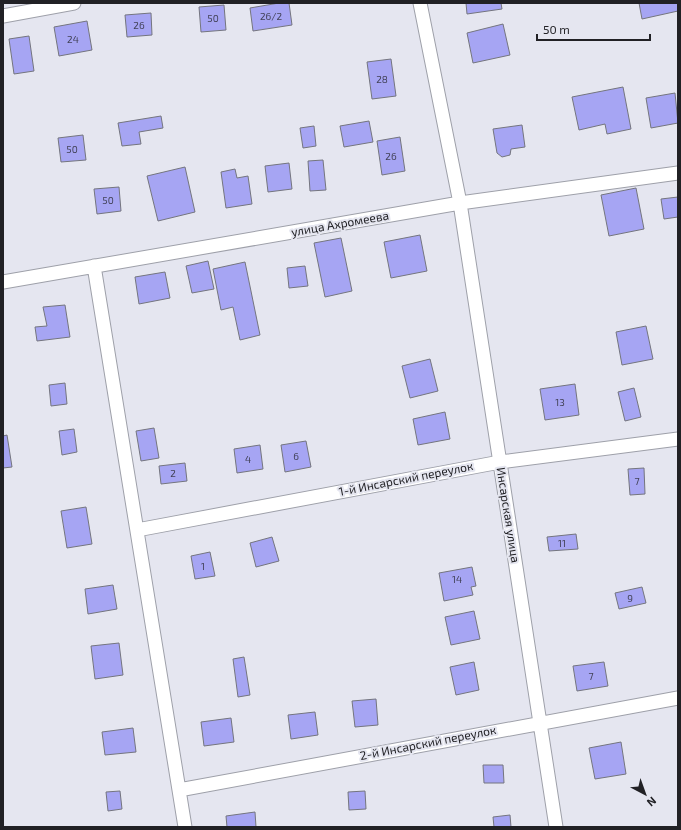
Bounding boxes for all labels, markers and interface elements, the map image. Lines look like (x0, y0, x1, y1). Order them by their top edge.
house number: 26/2 (260, 10, 282, 22)
house number: 50 (207, 12, 219, 24)
scale bar (537, 16, 650, 42)
house number: 26 (133, 19, 145, 31)
text: 50 m (543, 22, 570, 36)
house number: 24 (67, 33, 79, 45)
house number: 28 (376, 73, 388, 85)
house number: 50 (66, 143, 78, 155)
house number: 26 (385, 150, 397, 162)
house number: 50 (102, 194, 114, 206)
street label: улица Ахромеева (290, 208, 390, 239)
house number: 13 (555, 396, 565, 408)
house number: 6 (293, 450, 299, 462)
house number: 4 (245, 453, 251, 465)
street label: 1-й Инсарский переулок (337, 458, 475, 499)
street label: Инсарская улица (494, 466, 523, 564)
house number: 2 (170, 467, 176, 479)
house number: 7 (634, 475, 640, 487)
house number: 11 (558, 537, 566, 549)
house number: 1 (201, 560, 205, 572)
house number: 14 (452, 573, 462, 585)
house number: 9 (627, 592, 633, 604)
house number: 7 (588, 670, 594, 682)
street label: 2-й Инсарский переулок (358, 722, 498, 763)
north arrow (625, 774, 665, 814)
text: N (645, 794, 659, 809)

